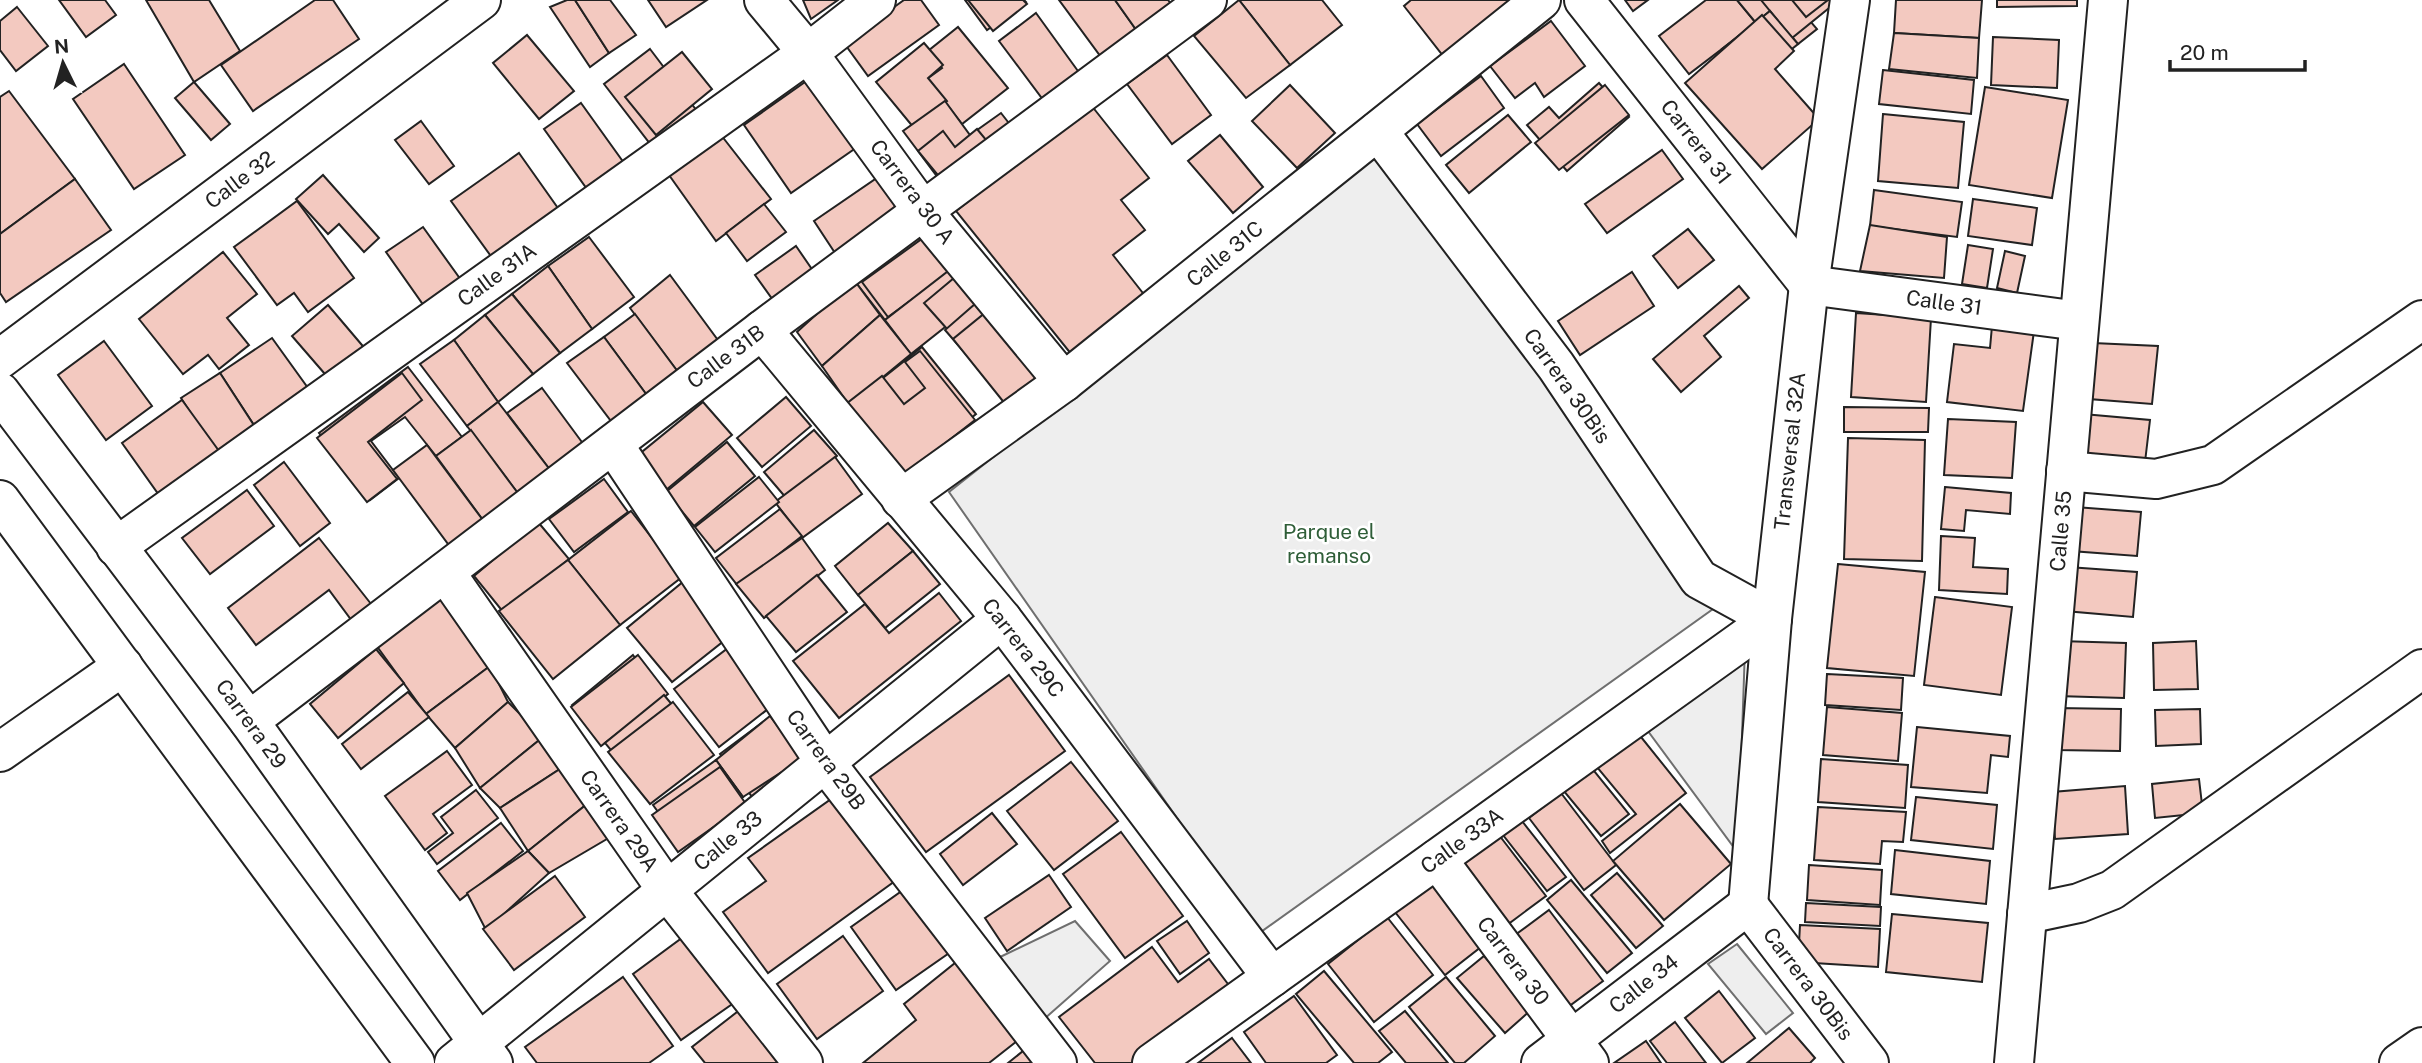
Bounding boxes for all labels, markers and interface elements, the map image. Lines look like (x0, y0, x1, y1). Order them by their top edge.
north arrow (28, 28, 98, 98)
scale bar (2170, 28, 2305, 72)
text: N (53, 34, 70, 58)
text: 20 m (2180, 40, 2229, 65)
street label: Carrera 31 (1656, 94, 1737, 189)
street label: Carrera 30 A (865, 134, 960, 249)
street label: Calle 32 (200, 145, 279, 214)
street label: Calle 31C (1181, 215, 1268, 292)
street label: Calle 31A (452, 238, 541, 312)
street label: Calle 31 (1904, 285, 1984, 320)
street label: Calle 31B (682, 319, 769, 394)
street label: Carrera 30Bis (1519, 323, 1616, 448)
street label: Transversal 32A (1769, 371, 1810, 531)
street label: Calle 35 (2045, 489, 2076, 573)
park label: Parque el remanso (1283, 519, 1375, 568)
street label: Carrera 29C (977, 593, 1070, 702)
street label: Carrera 29 (211, 674, 292, 773)
street label: Carrera 29B (782, 704, 871, 815)
street label: Carrera 29A (575, 765, 664, 877)
street label: Calle 33A (1416, 802, 1508, 879)
street label: Calle 33 (688, 805, 767, 876)
street label: Carrera 30 (1472, 911, 1555, 1010)
street label: Carrera 30Bis (1758, 922, 1859, 1045)
street label: Calle 34 (1604, 949, 1683, 1018)

